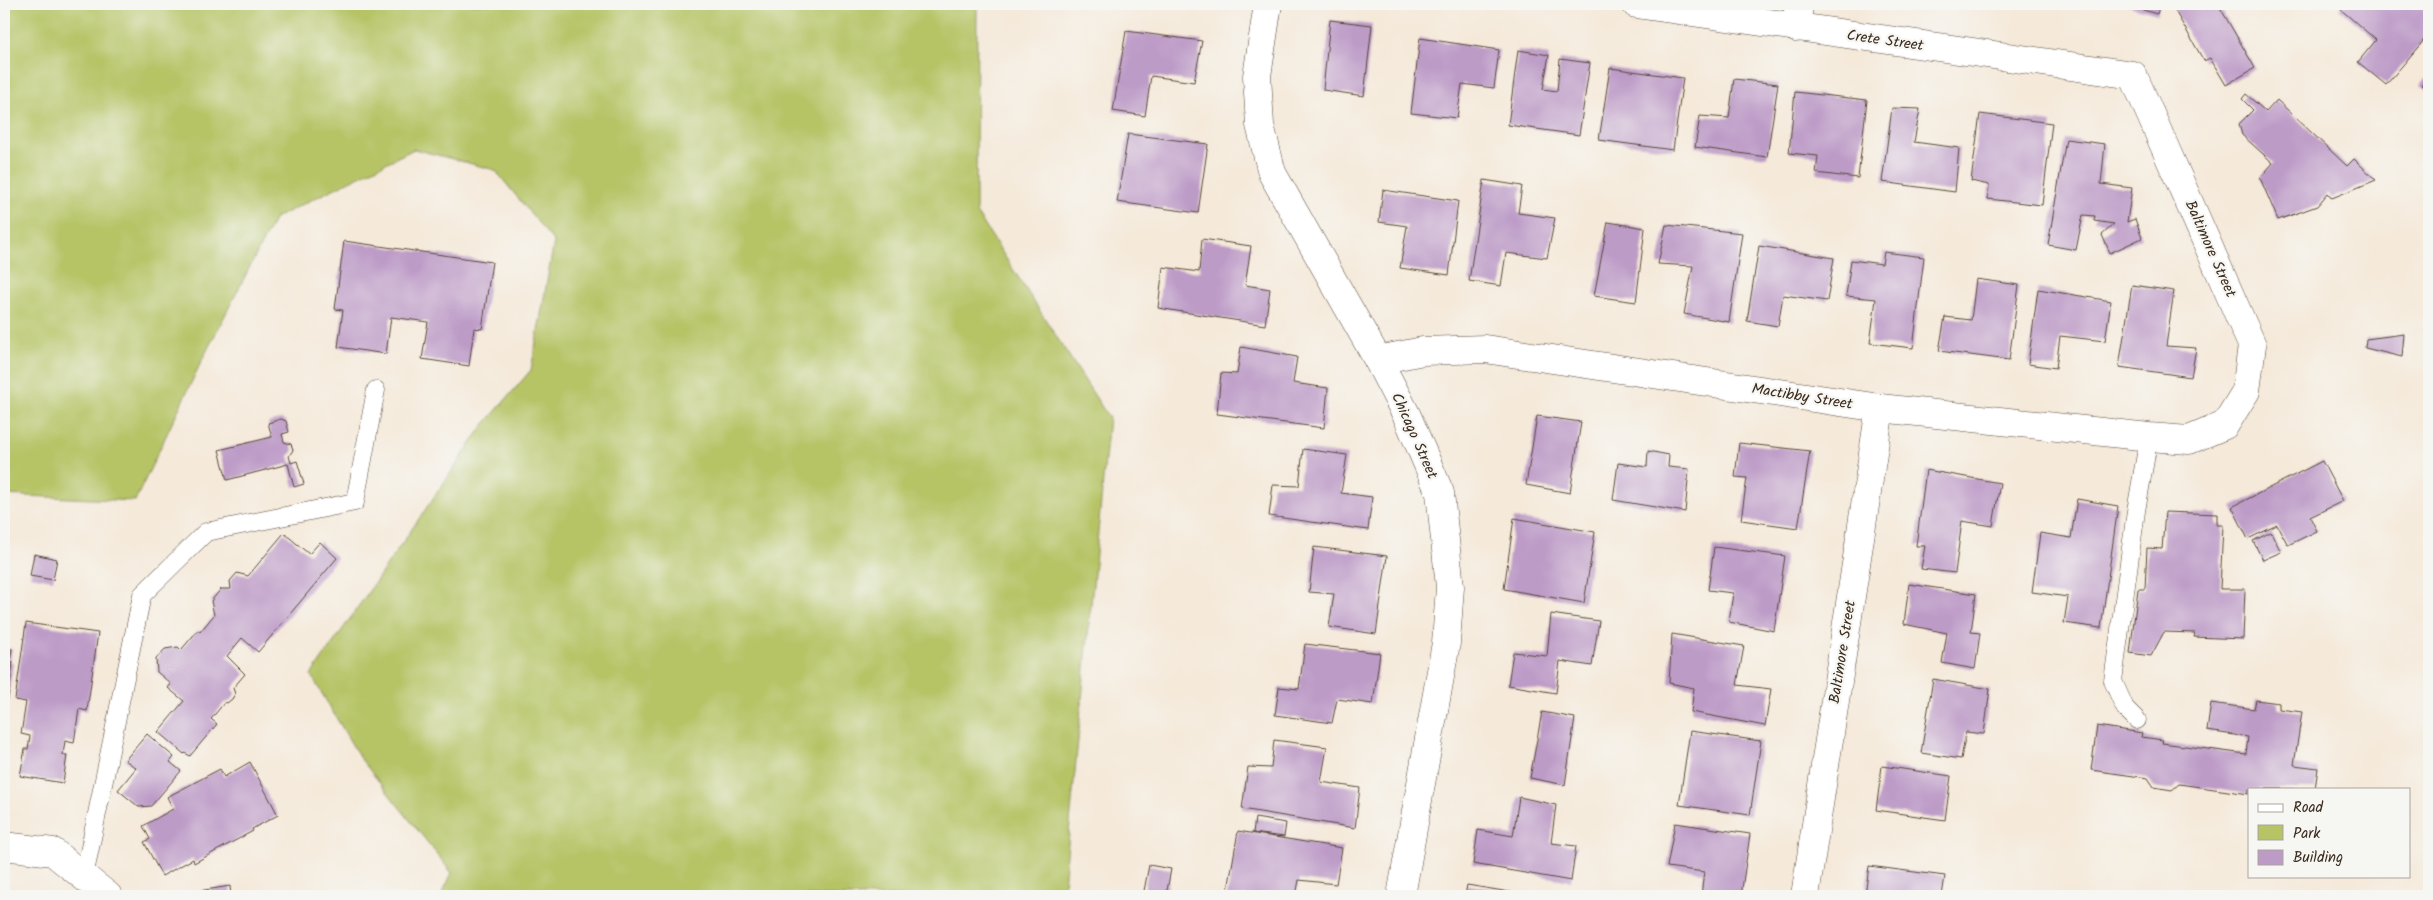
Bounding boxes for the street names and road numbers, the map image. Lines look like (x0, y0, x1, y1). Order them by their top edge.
street label: Crete Street (1845, 24, 1925, 58)
street label: Baltimore Street (2178, 197, 2242, 302)
street label: Mactibby Street (1750, 377, 1854, 417)
street label: Chicago Street (1384, 389, 1444, 483)
street label: Baltimore Street (1823, 599, 1863, 705)

